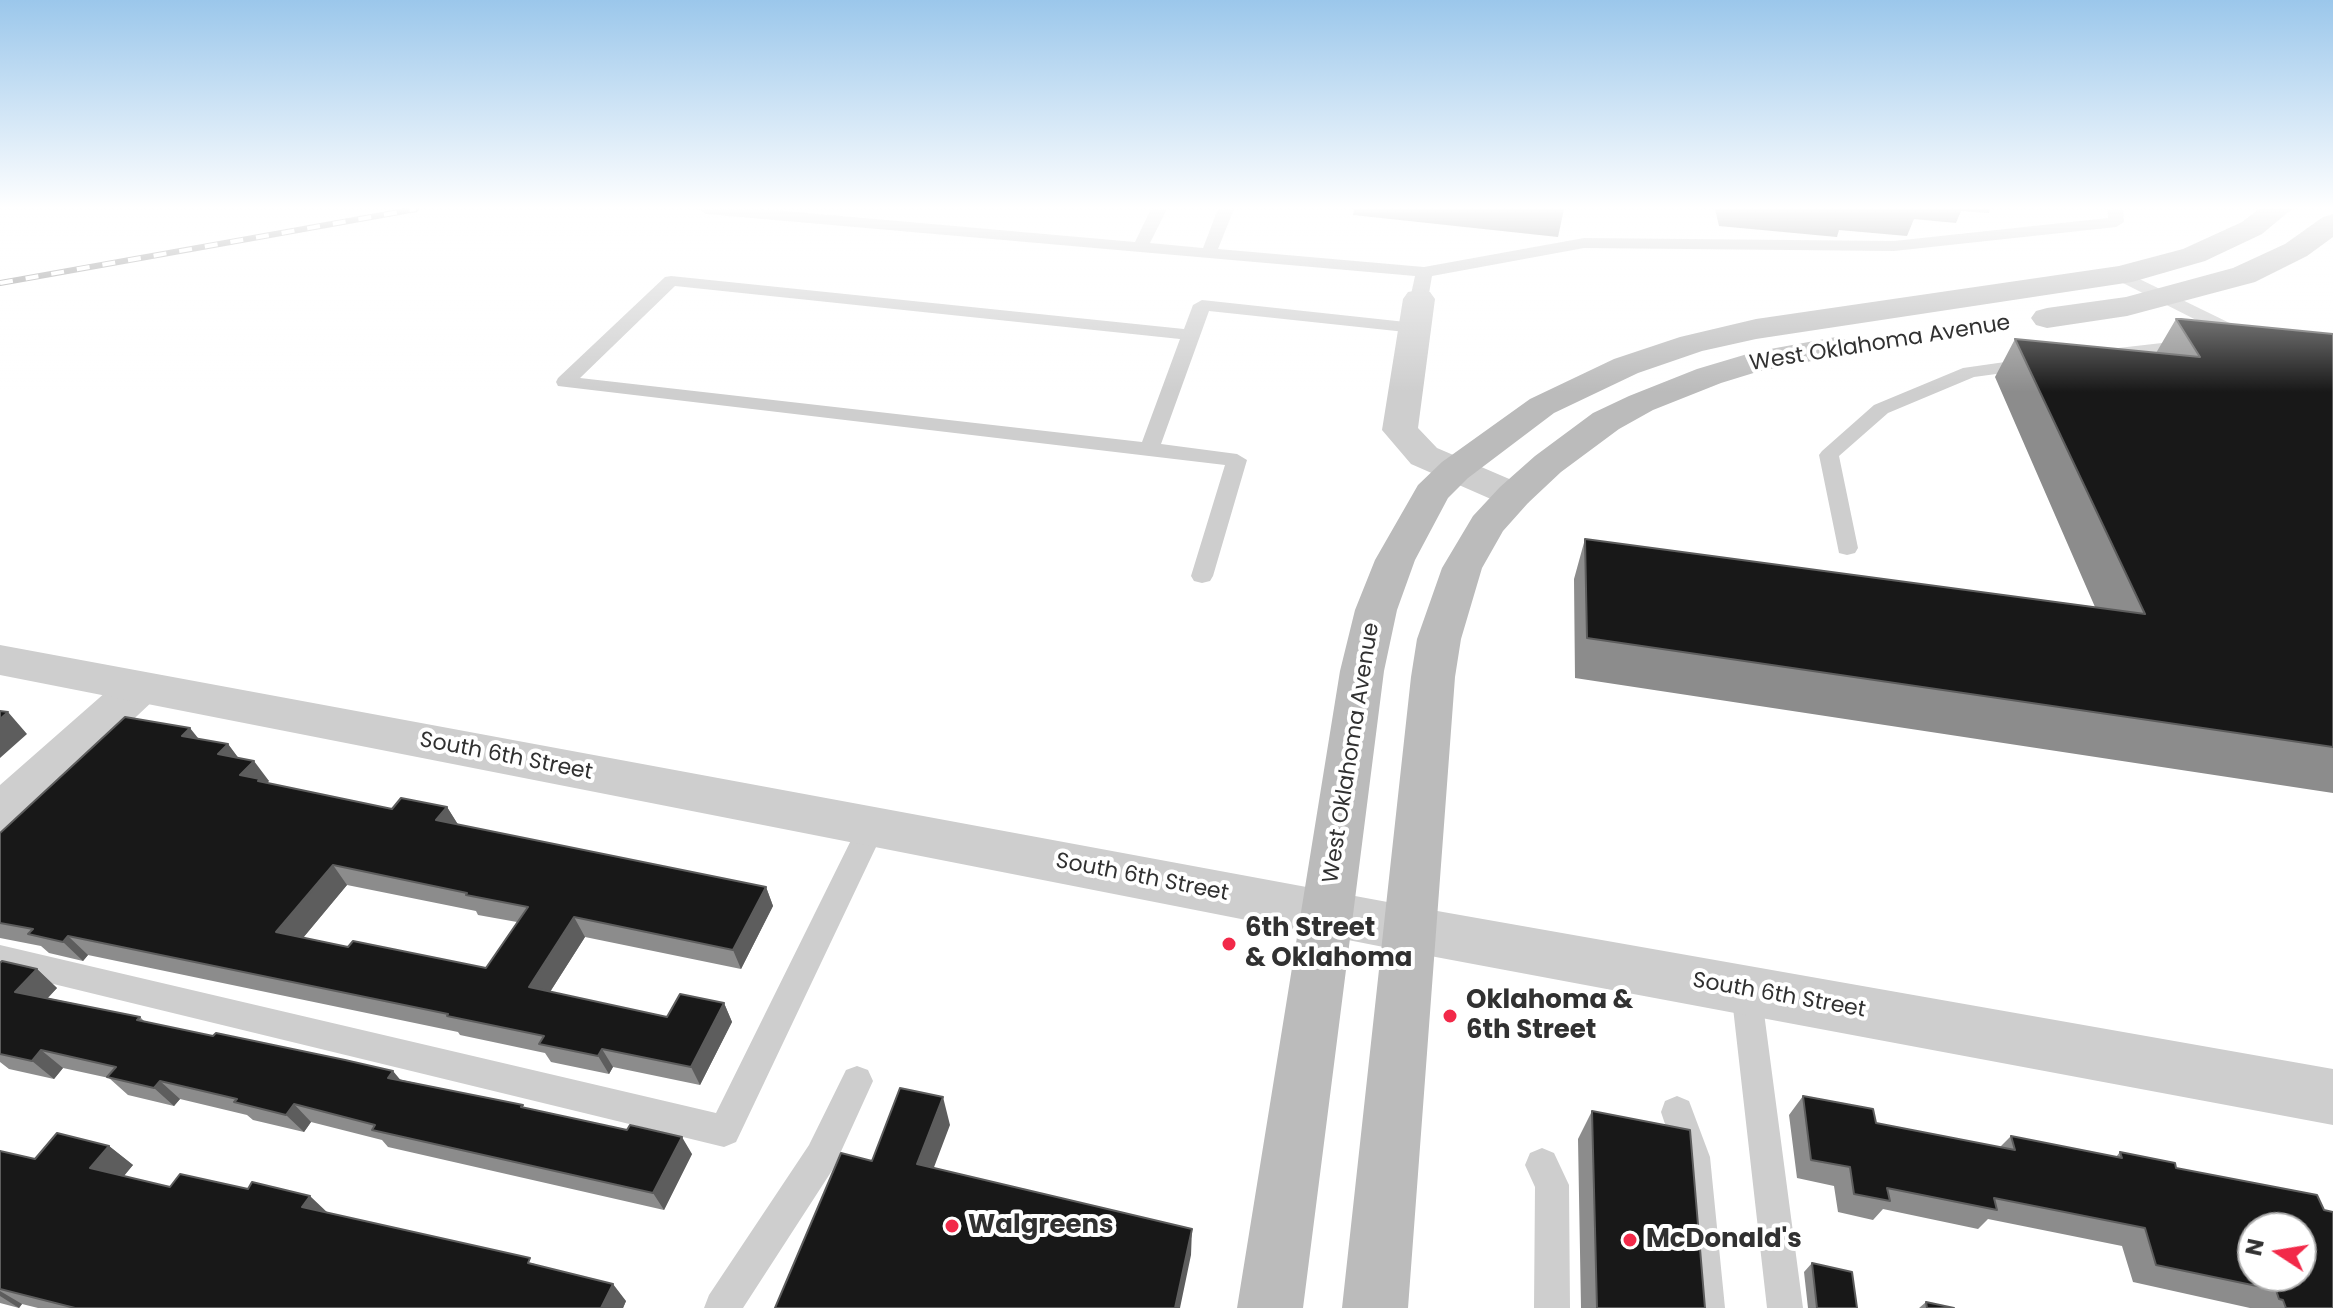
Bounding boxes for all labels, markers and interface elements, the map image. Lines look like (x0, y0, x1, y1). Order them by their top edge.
street label: West Oklahoma Avenue (1748, 310, 2012, 378)
street label: West Oklahoma Avenue (1318, 621, 1386, 885)
street label: South 6th Street (417, 727, 595, 787)
street label: South 6th Street (1053, 848, 1231, 908)
place label: 6th Street & Oklahoma (1245, 913, 1412, 974)
marker: 6th Street & Oklahoma (1220, 935, 1238, 953)
street label: South 6th Street (1690, 968, 1868, 1024)
place label: Oklahoma & 6th Street (1466, 985, 1633, 1046)
marker: Oklahoma & 6th Street (1441, 1007, 1459, 1025)
place label: Walgreens (968, 1210, 1114, 1242)
north arrow (2237, 1212, 2317, 1292)
marker: Walgreens (943, 1217, 961, 1235)
place label: McDonald's (1646, 1224, 1802, 1256)
marker: McDonald's (1621, 1231, 1639, 1249)
text: N (2238, 1236, 2272, 1259)

